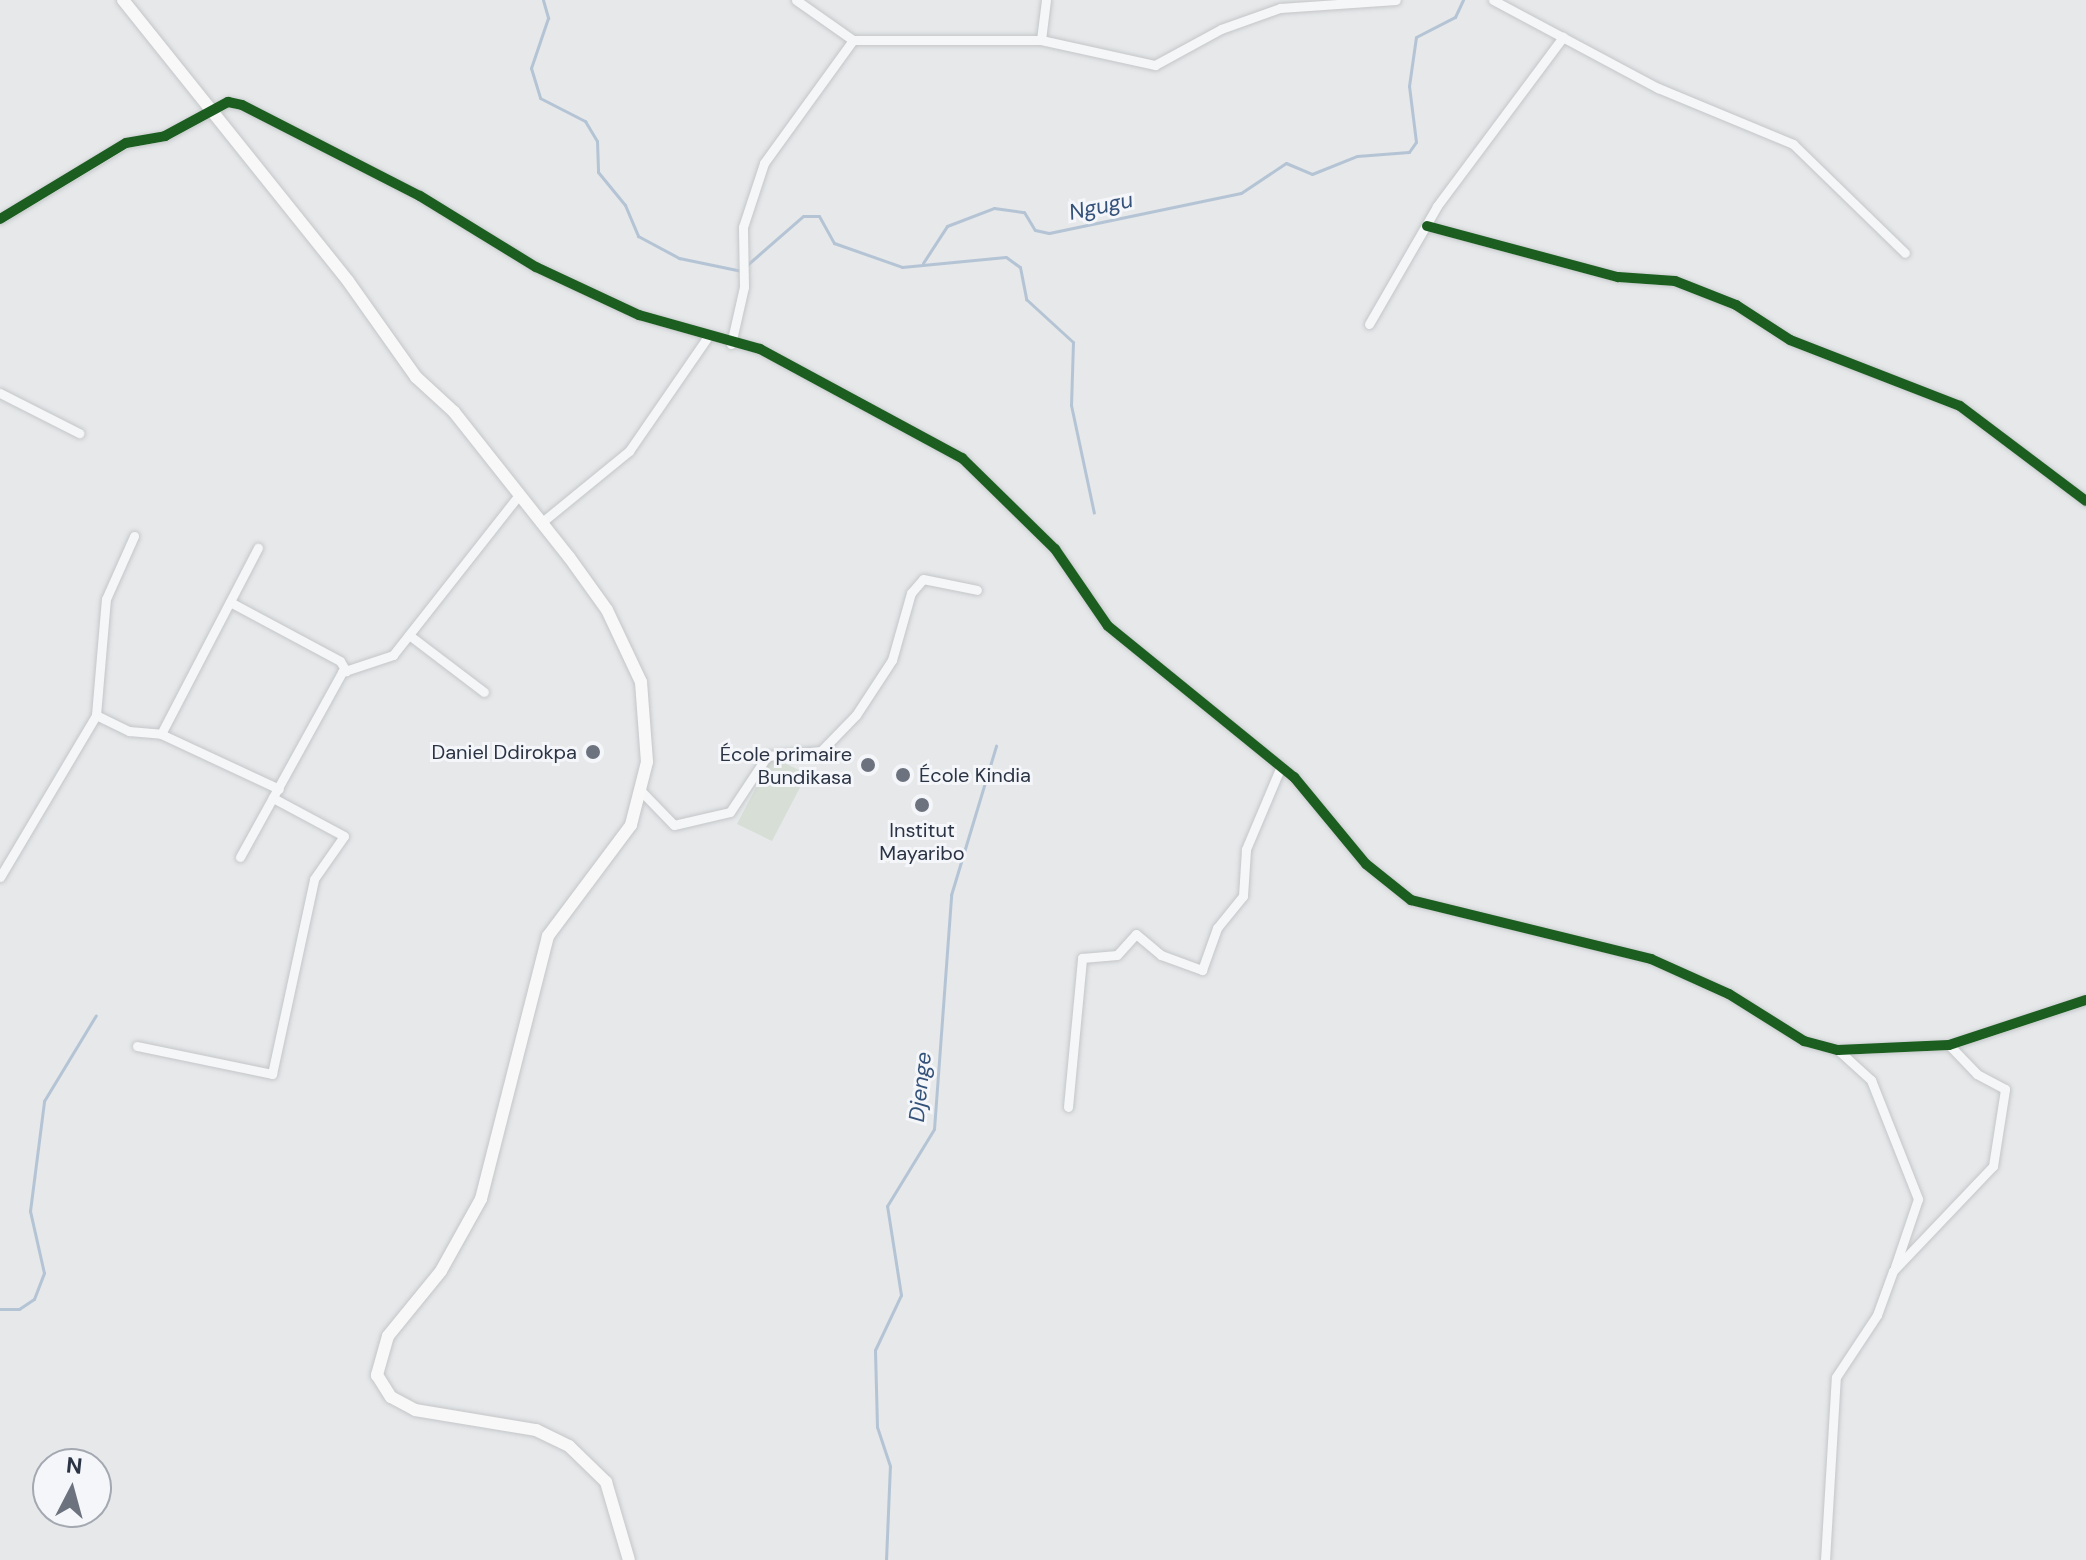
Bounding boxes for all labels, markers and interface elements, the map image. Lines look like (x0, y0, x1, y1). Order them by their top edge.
water label: Ngugu (1067, 186, 1135, 226)
place label: Daniel Ddirokpa (431, 740, 577, 764)
place label: École primaire Bundikasa (720, 742, 852, 789)
marker: Daniel Ddirokpa (584, 743, 602, 761)
marker: École primaire Bundikasa (859, 756, 877, 774)
place label: École Kindia (919, 763, 1031, 787)
marker: École Kindia (894, 766, 912, 784)
marker: Institut Mayaribo (913, 796, 931, 814)
place label: Institut Mayaribo (879, 818, 965, 865)
water label: Djenge (903, 1051, 937, 1123)
north arrow (32, 1448, 112, 1528)
text: N (65, 1450, 84, 1481)

